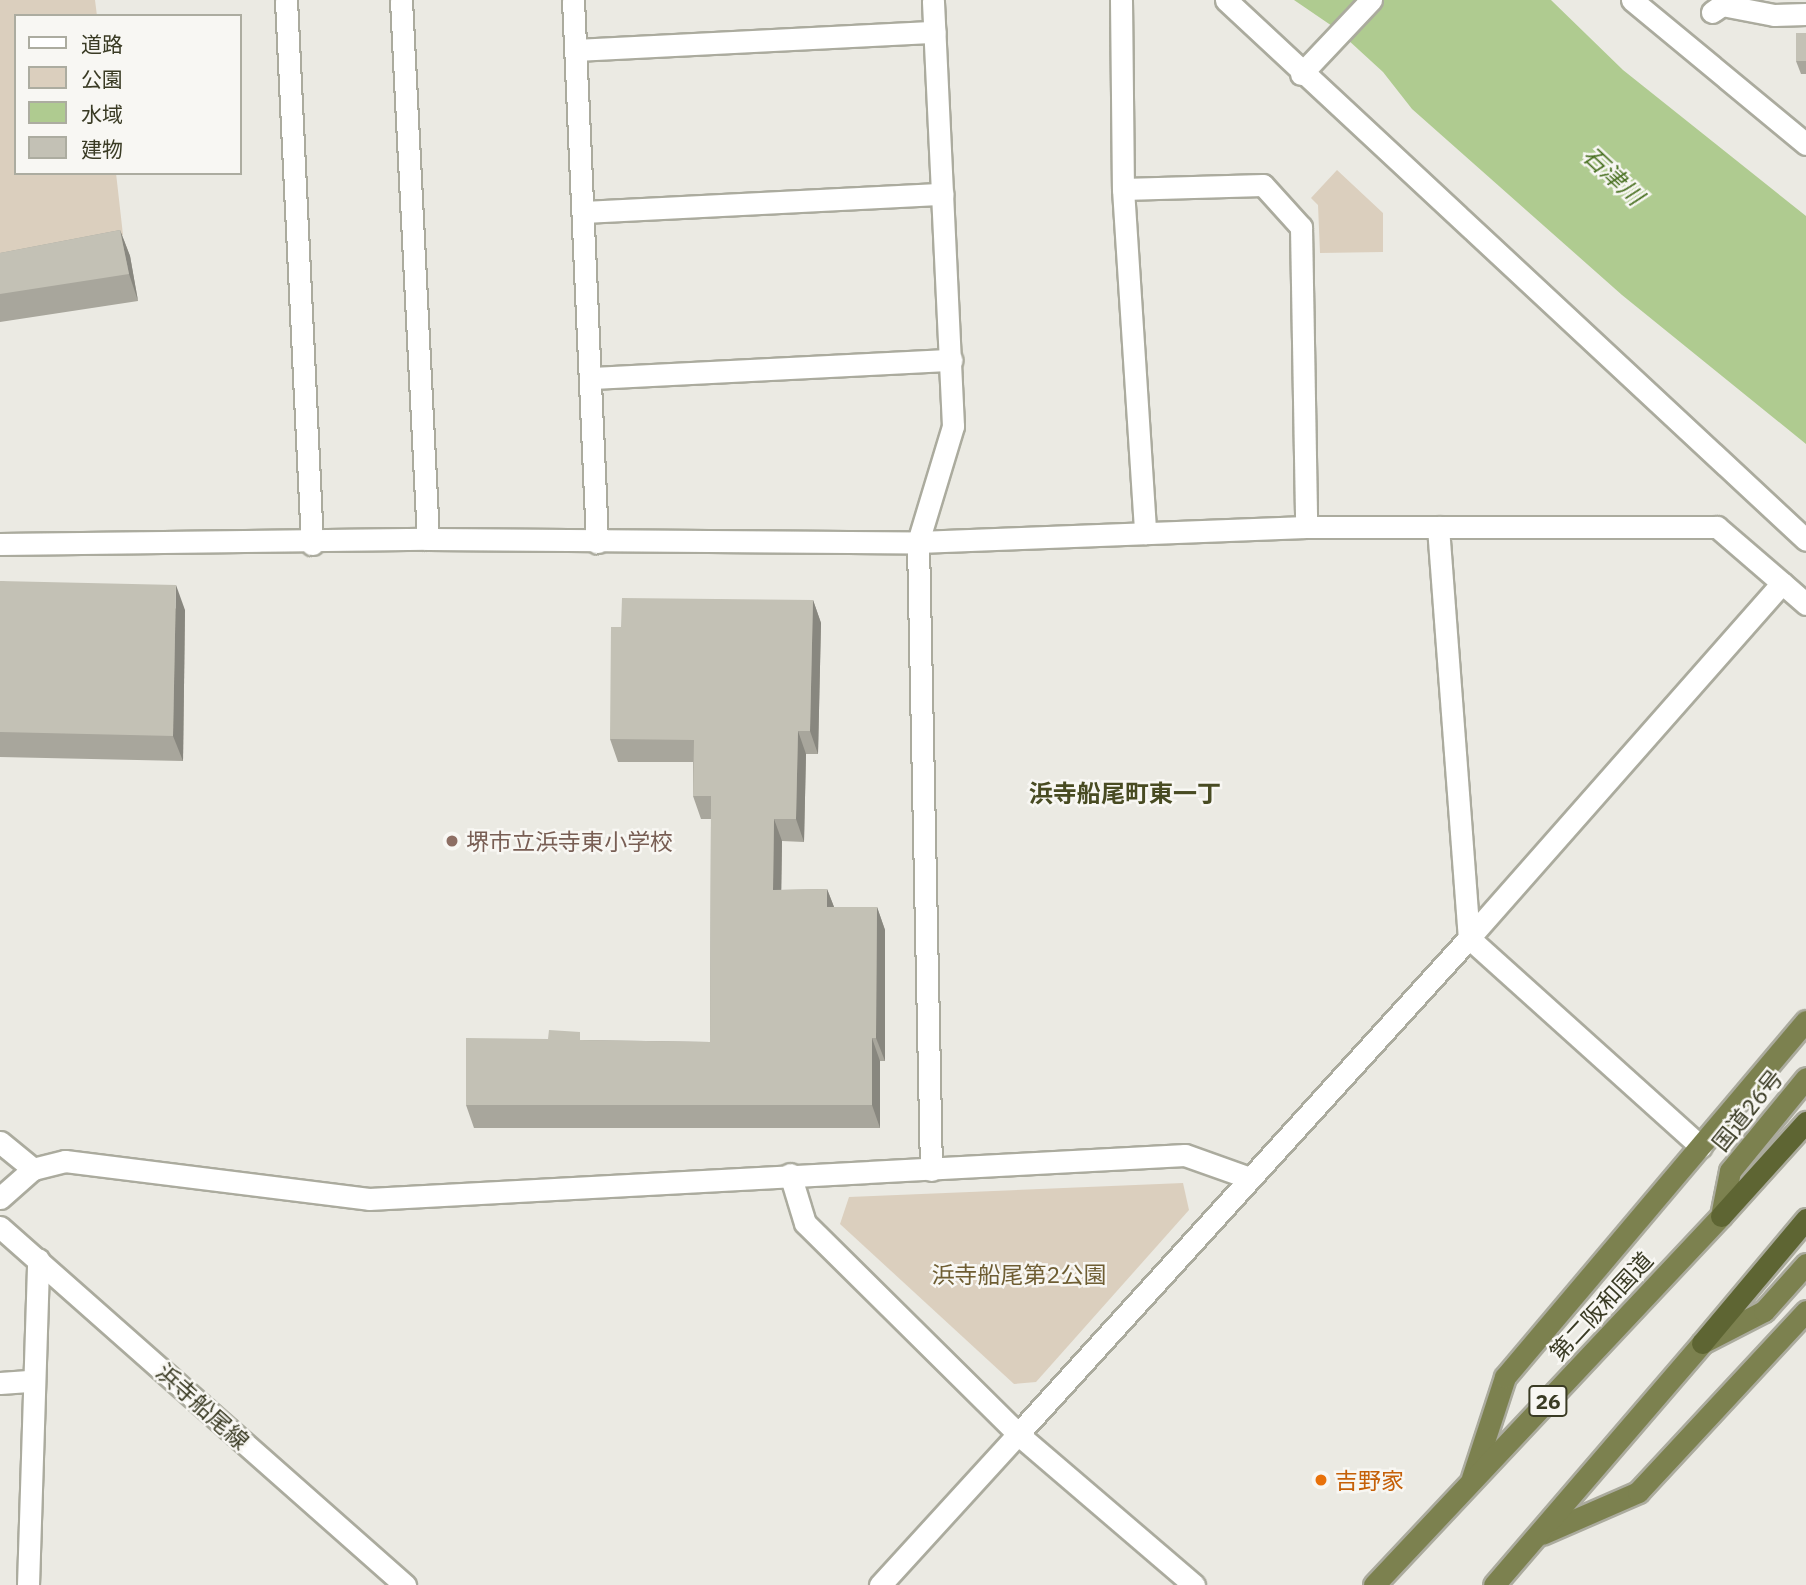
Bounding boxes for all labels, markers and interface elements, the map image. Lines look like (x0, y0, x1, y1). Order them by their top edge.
legend (14, 14, 242, 175)
text: 道路 (81, 30, 123, 58)
text: 公園 (81, 65, 123, 93)
text: 水域 (81, 100, 123, 128)
text: 建物 (81, 135, 123, 163)
water label: 石津川 (1577, 141, 1649, 211)
district label: 浜寺船尾町東一丁 (1029, 780, 1221, 808)
place label: 堺市立浜寺東小学校 (466, 827, 673, 855)
marker: 堺市立浜寺東小学校 (444, 833, 460, 849)
street label: 国道26号 (1706, 1064, 1788, 1156)
street label: 第二阪和国道 (1544, 1246, 1658, 1366)
park label: 浜寺船尾第2公園 (932, 1260, 1106, 1288)
street label: 浜寺船尾線 (151, 1357, 255, 1455)
road number: 26 (1527, 1384, 1569, 1418)
place label: 吉野家 (1335, 1466, 1404, 1494)
marker: 吉野家 (1313, 1472, 1329, 1488)

